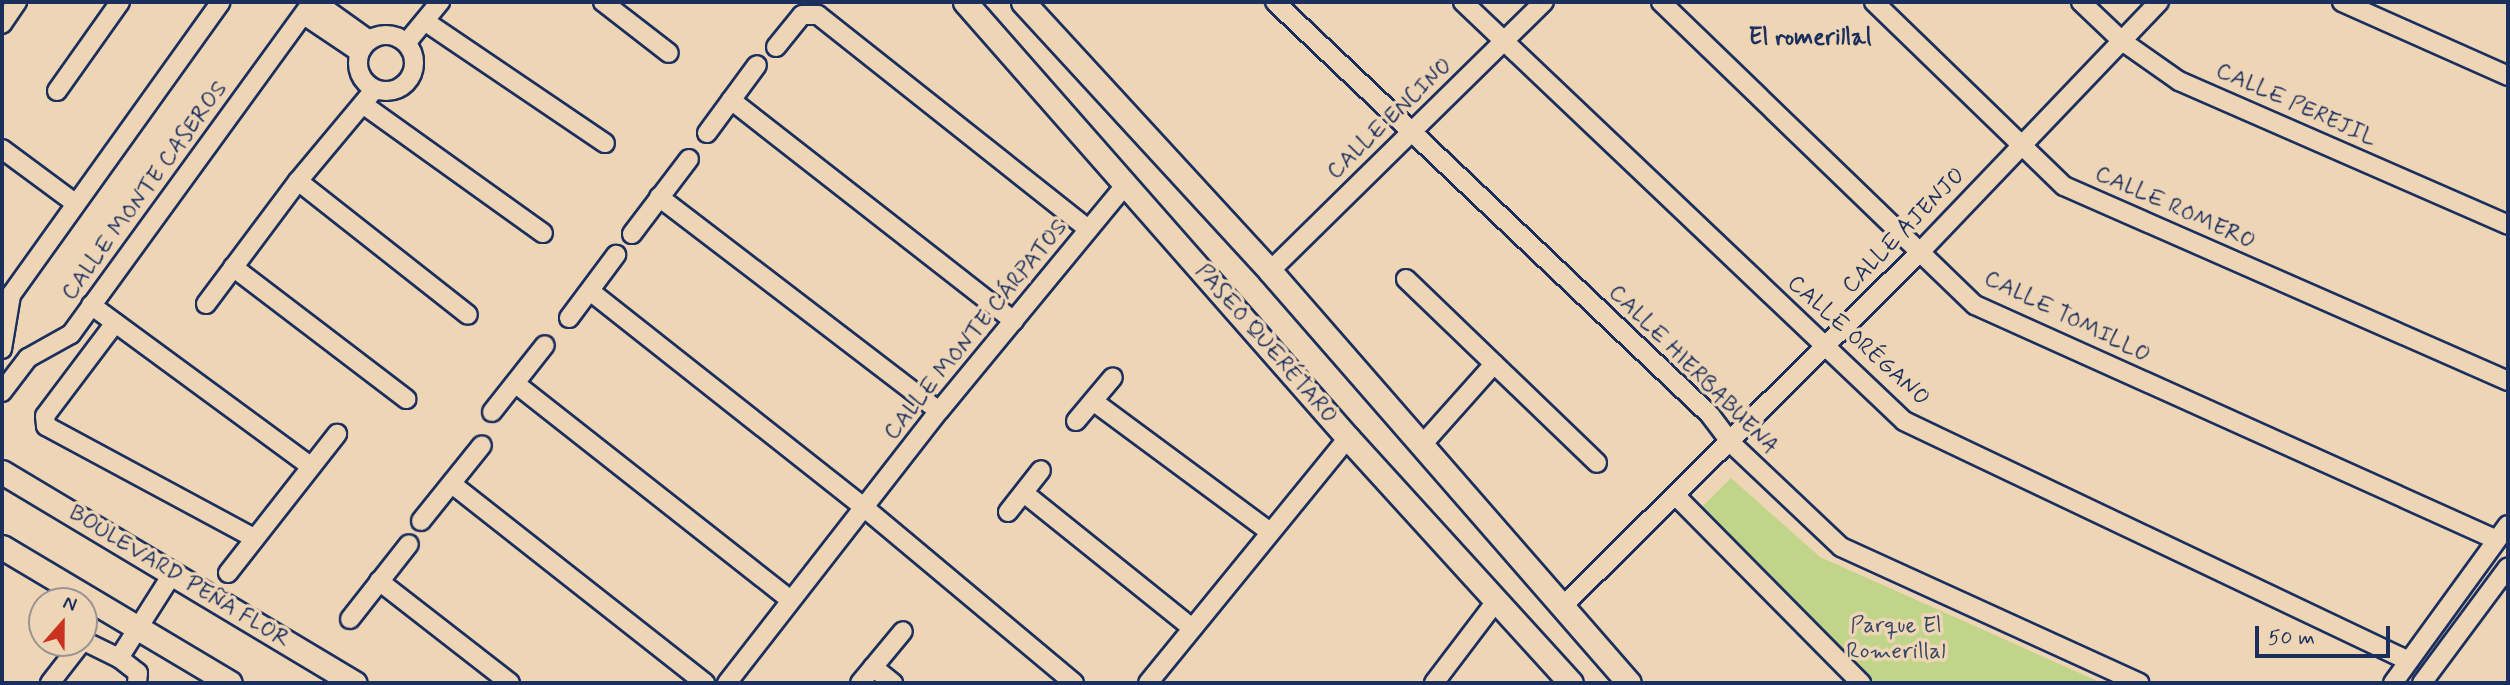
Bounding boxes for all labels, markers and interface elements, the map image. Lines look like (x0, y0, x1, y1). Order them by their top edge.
district label: El romerillal (1748, 24, 1872, 52)
street label: CALLE ENCINO (1321, 52, 1459, 186)
street label: CALLE PEREJIL (2213, 58, 2379, 152)
street label: CALLE MONTE CASEROS (54, 73, 236, 309)
street label: CALLE ROMERO (2089, 160, 2261, 256)
street label: CALLE AJENJO (1836, 161, 1972, 301)
street label: CALLE MONTE CÁRPATOS (877, 212, 1075, 448)
street label: PASEO QUERÉTARO (1189, 258, 1343, 430)
street label: CALLE TOMILLO (1979, 264, 2155, 370)
street label: CALLE ORÉGANO (1781, 269, 1935, 413)
street label: CALLE HIERBABUENA (1598, 275, 1788, 465)
street label: BOULEVARD PEÑA FLOR (64, 500, 294, 654)
north arrow (28, 587, 98, 657)
text: N (60, 590, 80, 618)
park label: Parque El Romerillal (1846, 612, 1946, 666)
scale bar (2258, 612, 2393, 656)
text: 50 m (2268, 624, 2315, 652)

